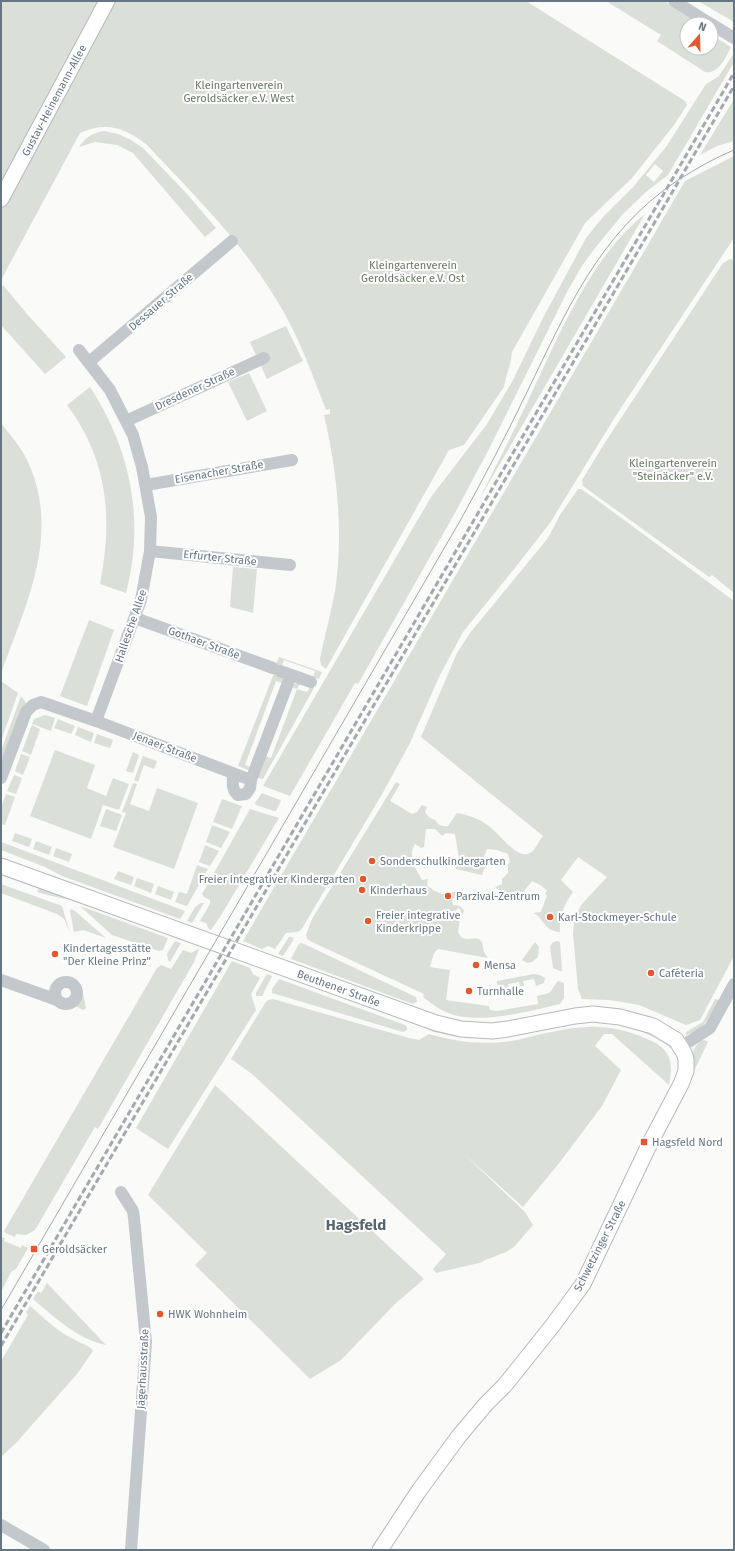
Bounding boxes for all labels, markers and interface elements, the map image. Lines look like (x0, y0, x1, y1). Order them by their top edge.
north arrow (679, 16, 719, 56)
text: N (697, 20, 708, 34)
street label: Gustav-Heinemann-Allee (19, 42, 89, 158)
park label: Kleingartenverein Geroldsäcker e.V. West (183, 79, 295, 105)
park label: Kleingartenverein Geroldsäcker e.V. Ost (361, 259, 465, 285)
street label: Dessauer Straße (126, 271, 196, 333)
street label: Dresdener Straße (153, 365, 237, 413)
park label: Kleingartenverein "Steinäcker" e.V. (629, 457, 717, 483)
street label: Eisenacher Straße (174, 458, 264, 486)
street label: Erfurter Straße (183, 548, 257, 568)
street label: Hallesche Allee (112, 588, 150, 664)
street label: Gothaer Straße (166, 624, 242, 662)
street label: Jenaer Straße (131, 729, 199, 765)
place label: Sonderschulkindergarten (380, 855, 506, 868)
marker: Sonderschulkindergarten (367, 856, 377, 866)
place label: Freier integrativer Kindergarten (199, 873, 355, 886)
marker: Freier integrativer Kindergarten (358, 874, 368, 884)
place label: Kinderhaus (370, 884, 427, 897)
marker: Kinderhaus (357, 885, 367, 895)
place label: Parzival-Zentrum (456, 890, 540, 903)
marker: Parzival-Zentrum (443, 891, 453, 901)
place label: Freier integrative Kinderkrippe (376, 909, 461, 935)
place label: Karl-Stockmeyer-Schule (558, 911, 677, 924)
marker: Karl-Stockmeyer-Schule (545, 912, 555, 922)
marker: Freier integrative Kinderkrippe (363, 916, 373, 926)
place label: Kindertagesstätte "Der Kleine Prinz" (63, 942, 151, 968)
marker: Kindertagesstätte "Der Kleine Prinz" (50, 949, 60, 959)
place label: Mensa (484, 959, 516, 972)
marker: Mensa (471, 960, 481, 970)
street label: Beuthener Straße (295, 967, 382, 1009)
place label: Caféteria (659, 967, 704, 980)
marker: Caféteria (646, 968, 656, 978)
place label: Turnhalle (477, 985, 524, 998)
marker: Turnhalle (464, 986, 474, 996)
place label: Hagsfeld Nord (652, 1136, 723, 1149)
marker: Hagsfeld Nord (639, 1137, 649, 1147)
street label: Schwetzinger Straße (571, 1198, 629, 1294)
district label: Hagsfeld (326, 1216, 386, 1234)
place label: Geroldsäcker (42, 1243, 108, 1256)
marker: Geroldsäcker (29, 1244, 39, 1254)
place label: HWK Wohnheim (168, 1308, 247, 1321)
marker: HWK Wohnheim (155, 1309, 165, 1319)
street label: Jägerhausstraße (134, 1329, 152, 1409)

